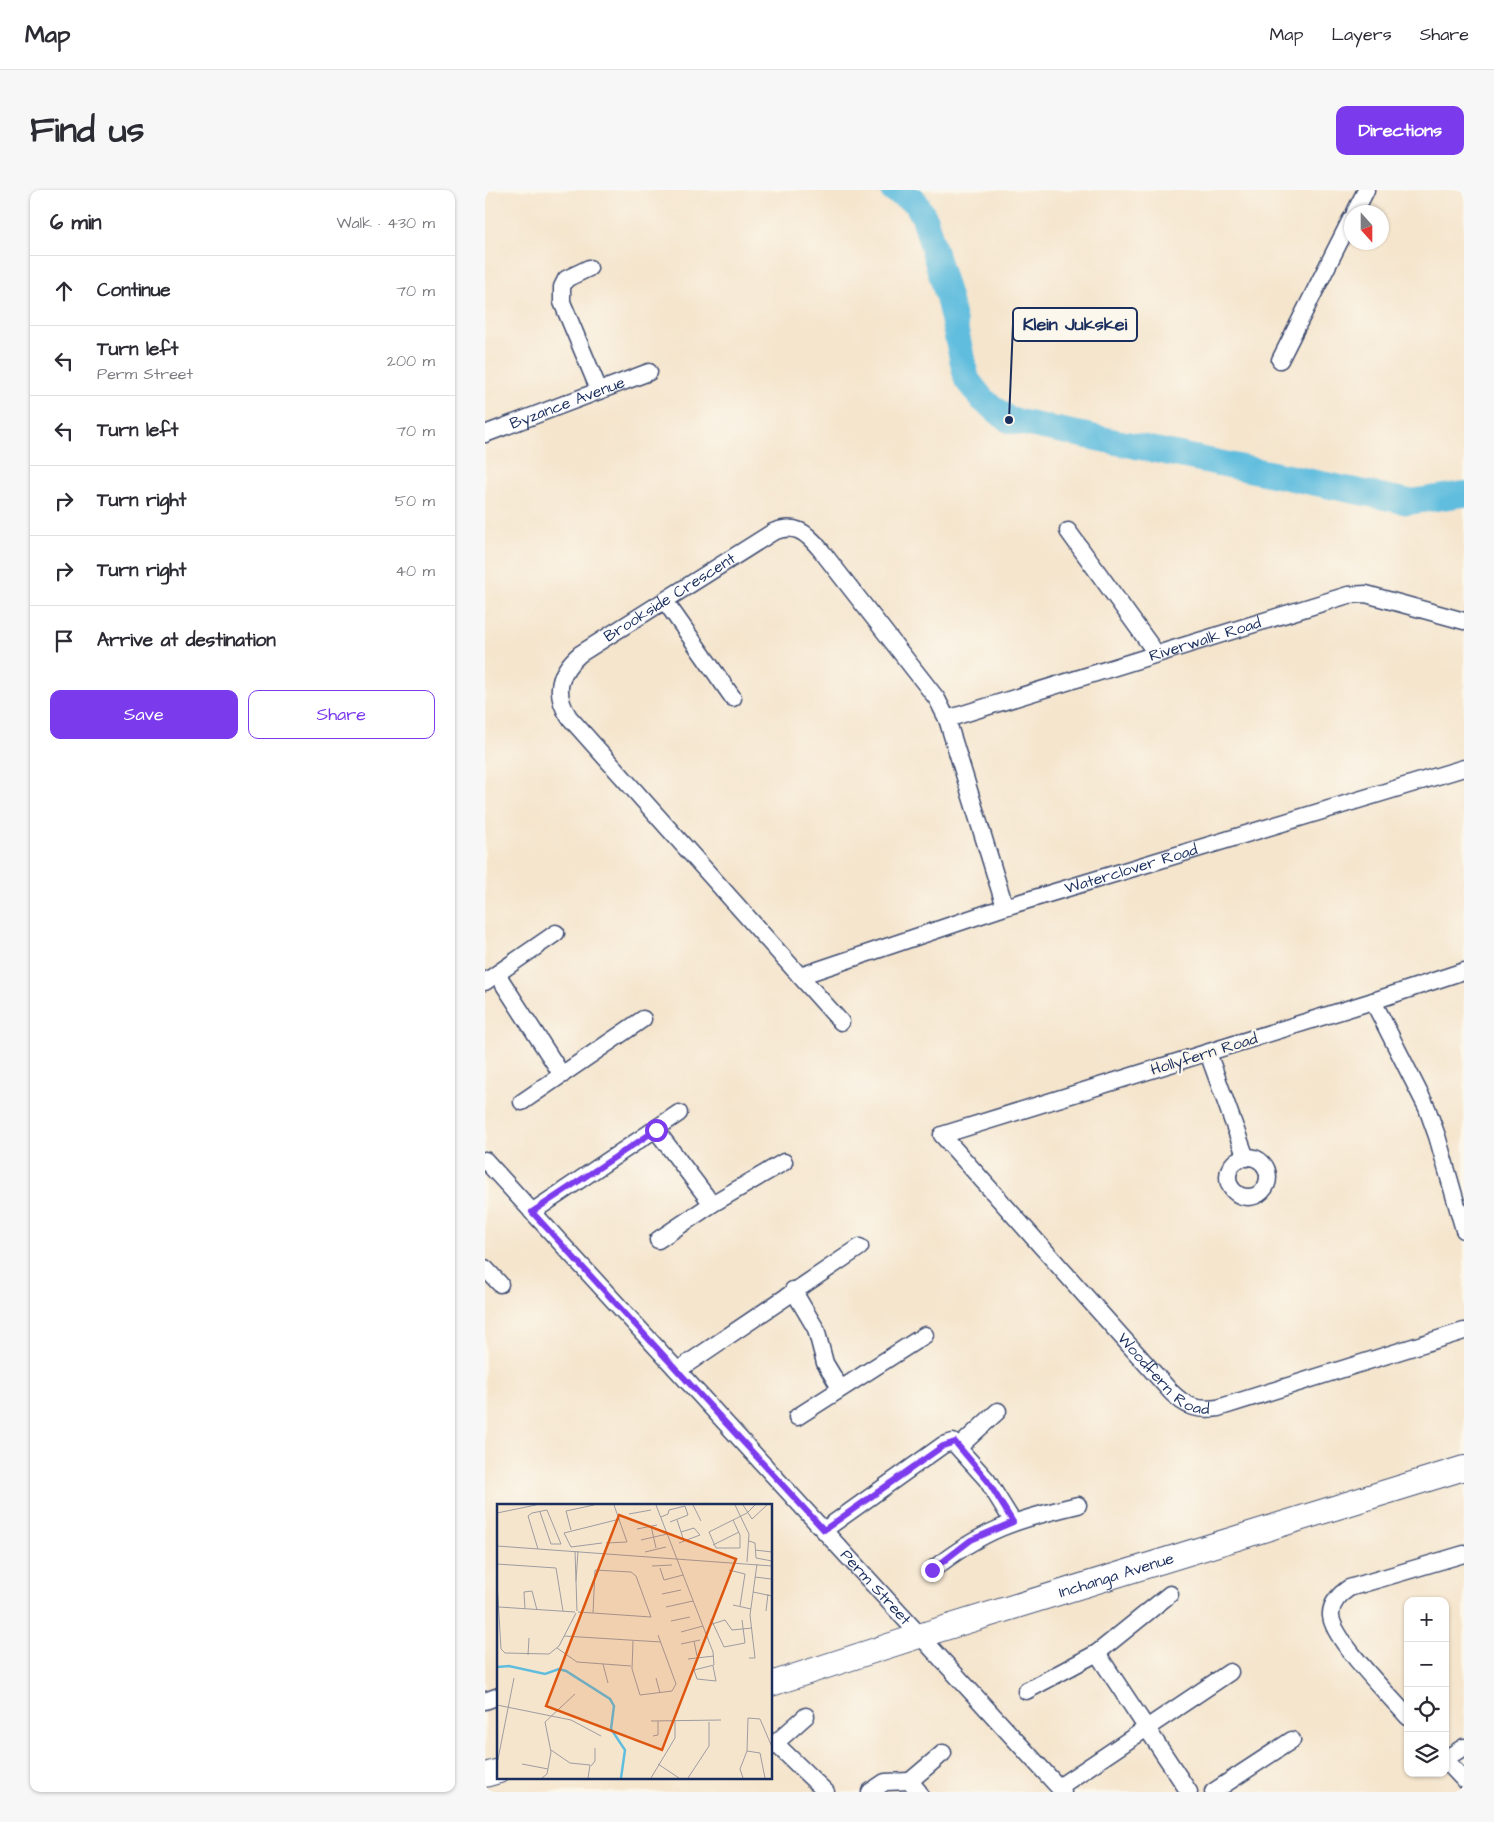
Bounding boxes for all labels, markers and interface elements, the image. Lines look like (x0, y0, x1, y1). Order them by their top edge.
text: Map (25, 18, 70, 52)
text: Map (1269, 22, 1303, 47)
text: Layers (1331, 22, 1392, 47)
text: Share (1420, 22, 1469, 47)
text: Find us (30, 106, 144, 155)
button: Directions (1336, 106, 1464, 155)
north arrow (1344, 205, 1389, 250)
text: 6 min (50, 208, 102, 237)
text: Walk · 430 m (336, 212, 435, 234)
icon: ahead (50, 277, 78, 305)
text: Continue (97, 277, 171, 304)
text: 70 m (396, 280, 435, 302)
callout: Klein Jukskei (1013, 308, 1137, 341)
text: Klein Jukskei (1023, 312, 1128, 337)
text: Turn left (97, 336, 178, 363)
icon: left (50, 347, 78, 375)
text: 200 m (387, 350, 435, 372)
text: Perm Street (97, 363, 193, 385)
street label: Byzance Avenue (507, 371, 628, 435)
icon: left (50, 417, 78, 445)
text: Turn left (97, 417, 178, 444)
text: 70 m (396, 420, 435, 442)
icon: right (50, 487, 78, 515)
text: Turn right (97, 487, 186, 514)
text: 50 m (395, 490, 435, 512)
street label: Brookside Crescent (600, 547, 740, 647)
icon: right (50, 557, 78, 585)
text: Turn right (97, 557, 186, 584)
text: 40 m (395, 560, 435, 582)
street label: Riverwalk Road (1146, 612, 1264, 667)
icon: arrive (50, 627, 78, 655)
text: Arrive at destination (97, 627, 276, 654)
button: Save (50, 690, 238, 739)
button: Share (248, 690, 435, 739)
street label: Waterclover Road (1062, 838, 1200, 899)
street label: Hollyfern Road (1148, 1027, 1260, 1082)
route start (645, 1119, 668, 1142)
street label: Woodfern Road (1112, 1328, 1210, 1420)
inset map (497, 1504, 773, 1780)
street label: Perm Street (835, 1544, 917, 1630)
street label: Inchanga Avenue (1056, 1547, 1177, 1603)
route end (921, 1559, 944, 1582)
map controls (1404, 1597, 1449, 1777)
button: + (1404, 1597, 1449, 1642)
button: − (1404, 1642, 1449, 1687)
button: locate (1404, 1687, 1449, 1732)
button: layers (1404, 1732, 1449, 1777)

